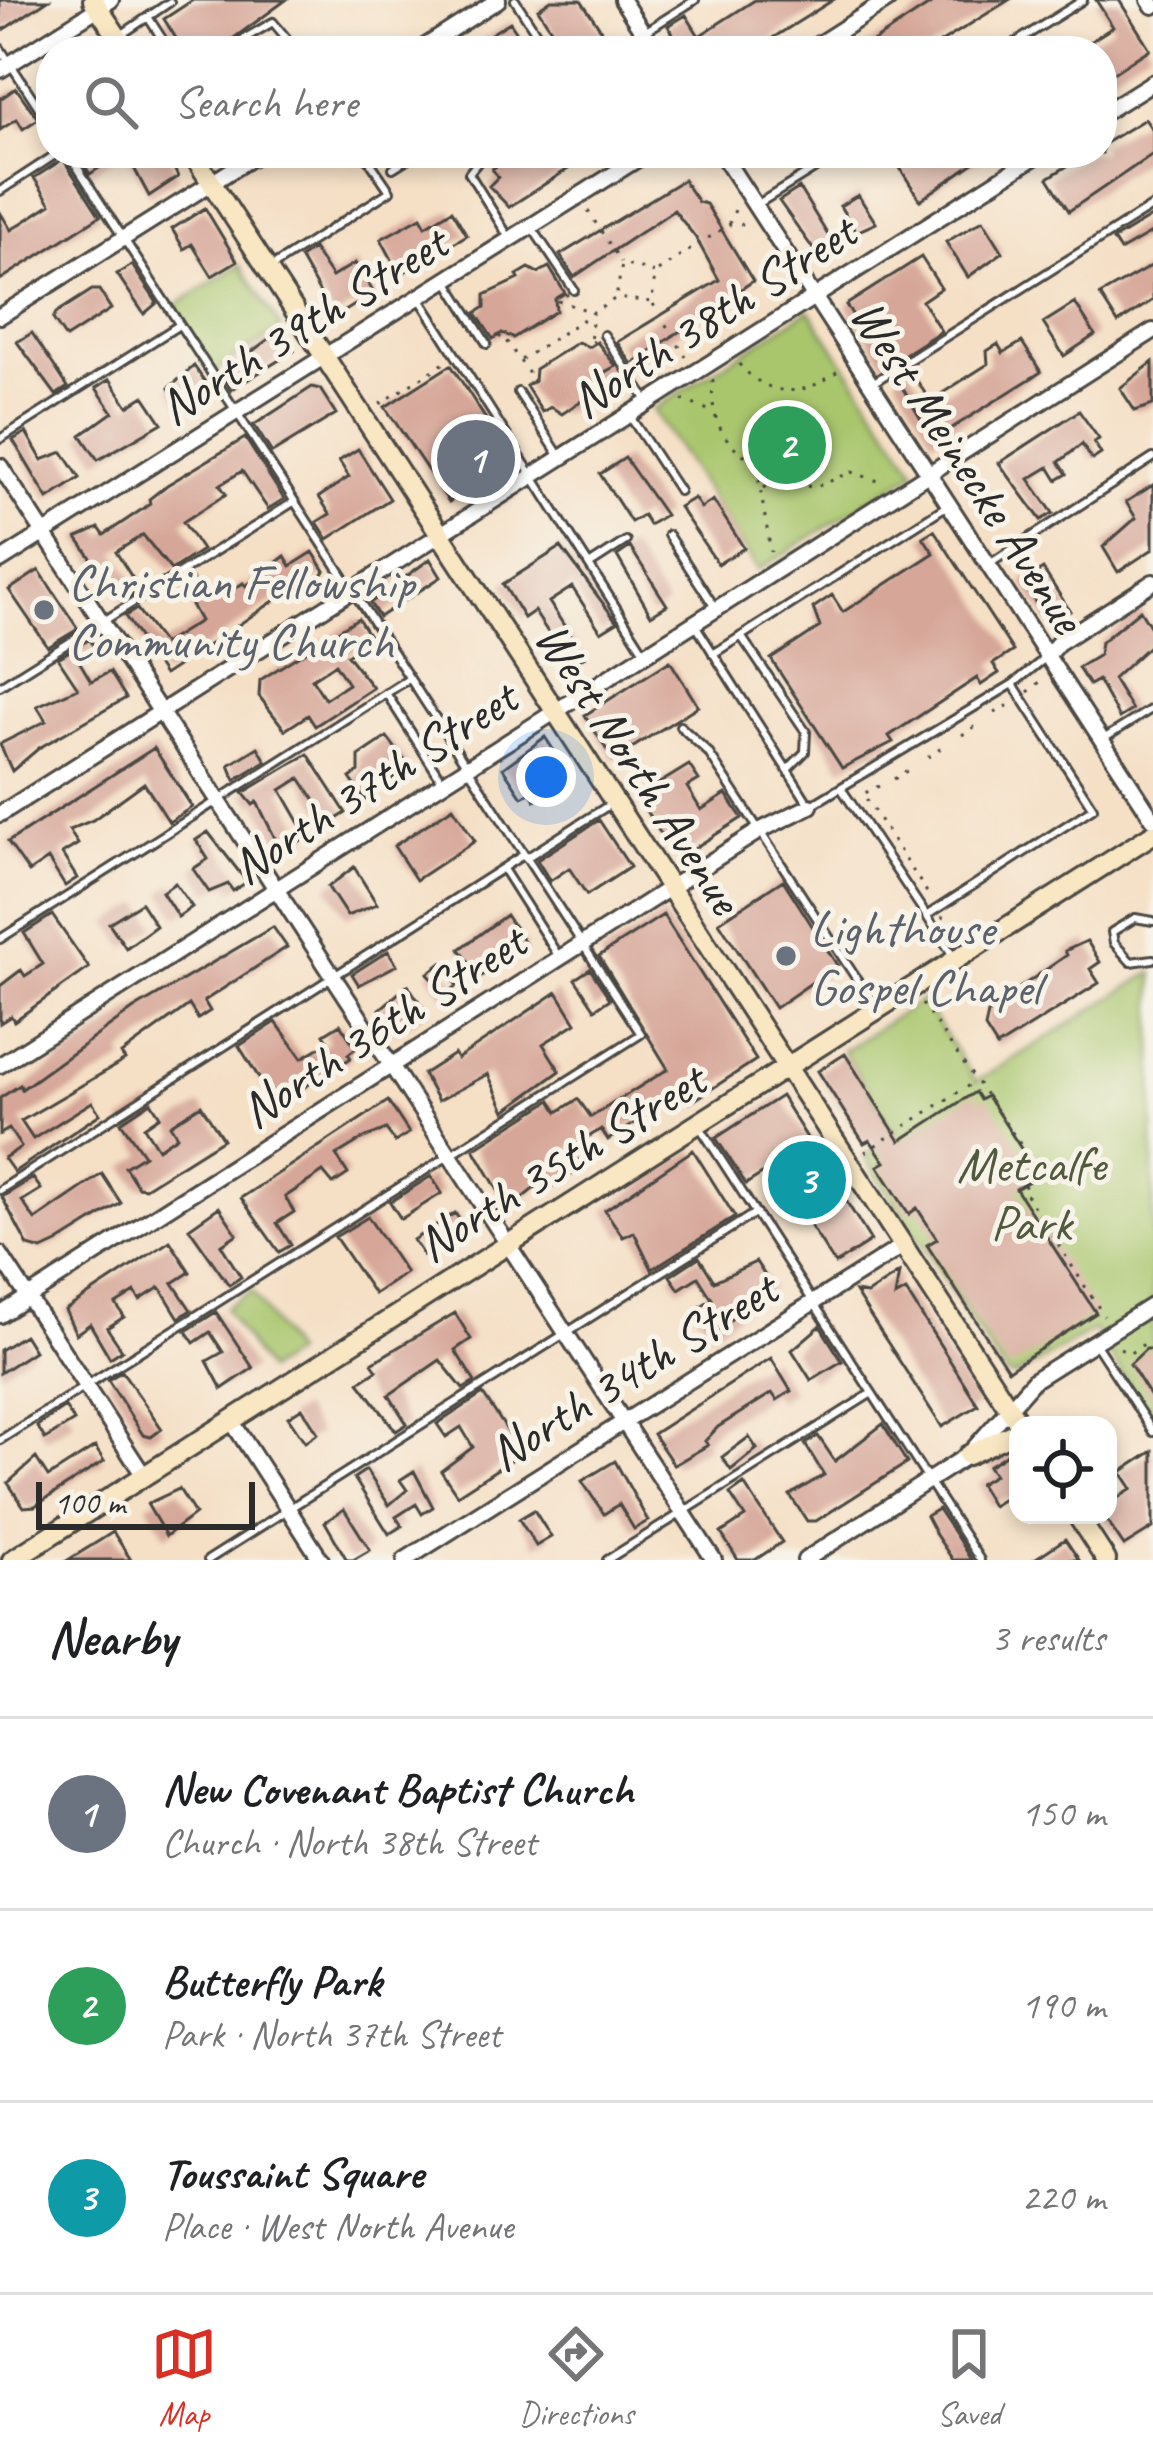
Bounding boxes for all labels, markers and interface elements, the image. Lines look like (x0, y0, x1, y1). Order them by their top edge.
search box (36, 36, 1117, 168)
icon: search (78, 69, 144, 135)
text: Search here (174, 74, 357, 131)
street label: North 38th Street (558, 197, 872, 432)
street label: North 39th Street (147, 208, 463, 439)
street label: West Meinecke Avenue (836, 287, 1102, 647)
pin: 2 (748, 400, 826, 490)
pin: 1 (437, 414, 515, 504)
place label: Christian Fellowship Community Church (68, 550, 417, 673)
marker: Christian Fellowship Community Church (31, 597, 57, 623)
street label: West North Avenue (521, 609, 759, 929)
street label: North 37th Street (219, 663, 533, 898)
your location (516, 747, 576, 807)
place label: Lighthouse Gospel Chapel (810, 896, 1049, 1019)
street label: North 36th Street (228, 907, 542, 1142)
marker: Lighthouse Gospel Chapel (773, 943, 799, 969)
street label: North 35th Street (405, 1045, 721, 1276)
park label: Metcalfe Park (957, 1132, 1109, 1255)
pin: 3 (768, 1135, 846, 1225)
street label: North 34th Street (477, 1254, 793, 1485)
map controls (1009, 1416, 1117, 1524)
button: locate (1009, 1416, 1117, 1524)
scale bar (36, 1476, 255, 1529)
text: 100 m (54, 1482, 125, 1524)
text: Nearby (48, 1606, 176, 1670)
text: 3 results (991, 1614, 1105, 1663)
text: New Covenant Baptist Church (162, 1761, 633, 1818)
text: 1 (78, 1789, 96, 1838)
text: 150 m (1021, 1789, 1105, 1838)
text: Church · North 38th Street (162, 1818, 536, 1867)
text: Butterfly Park (162, 1953, 381, 2010)
text: 2 (78, 1981, 96, 2030)
text: 190 m (1021, 1981, 1105, 2030)
text: Park · North 37th Street (162, 2010, 501, 2059)
text: Toussaint Square (162, 2145, 423, 2202)
text: 3 (78, 2173, 96, 2222)
text: 220 m (1021, 2173, 1105, 2222)
text: Place · West North Avenue (162, 2202, 513, 2251)
tab: Map (151, 2321, 217, 2435)
tab: Directions (519, 2321, 634, 2435)
tab: Saved (936, 2321, 1002, 2435)

